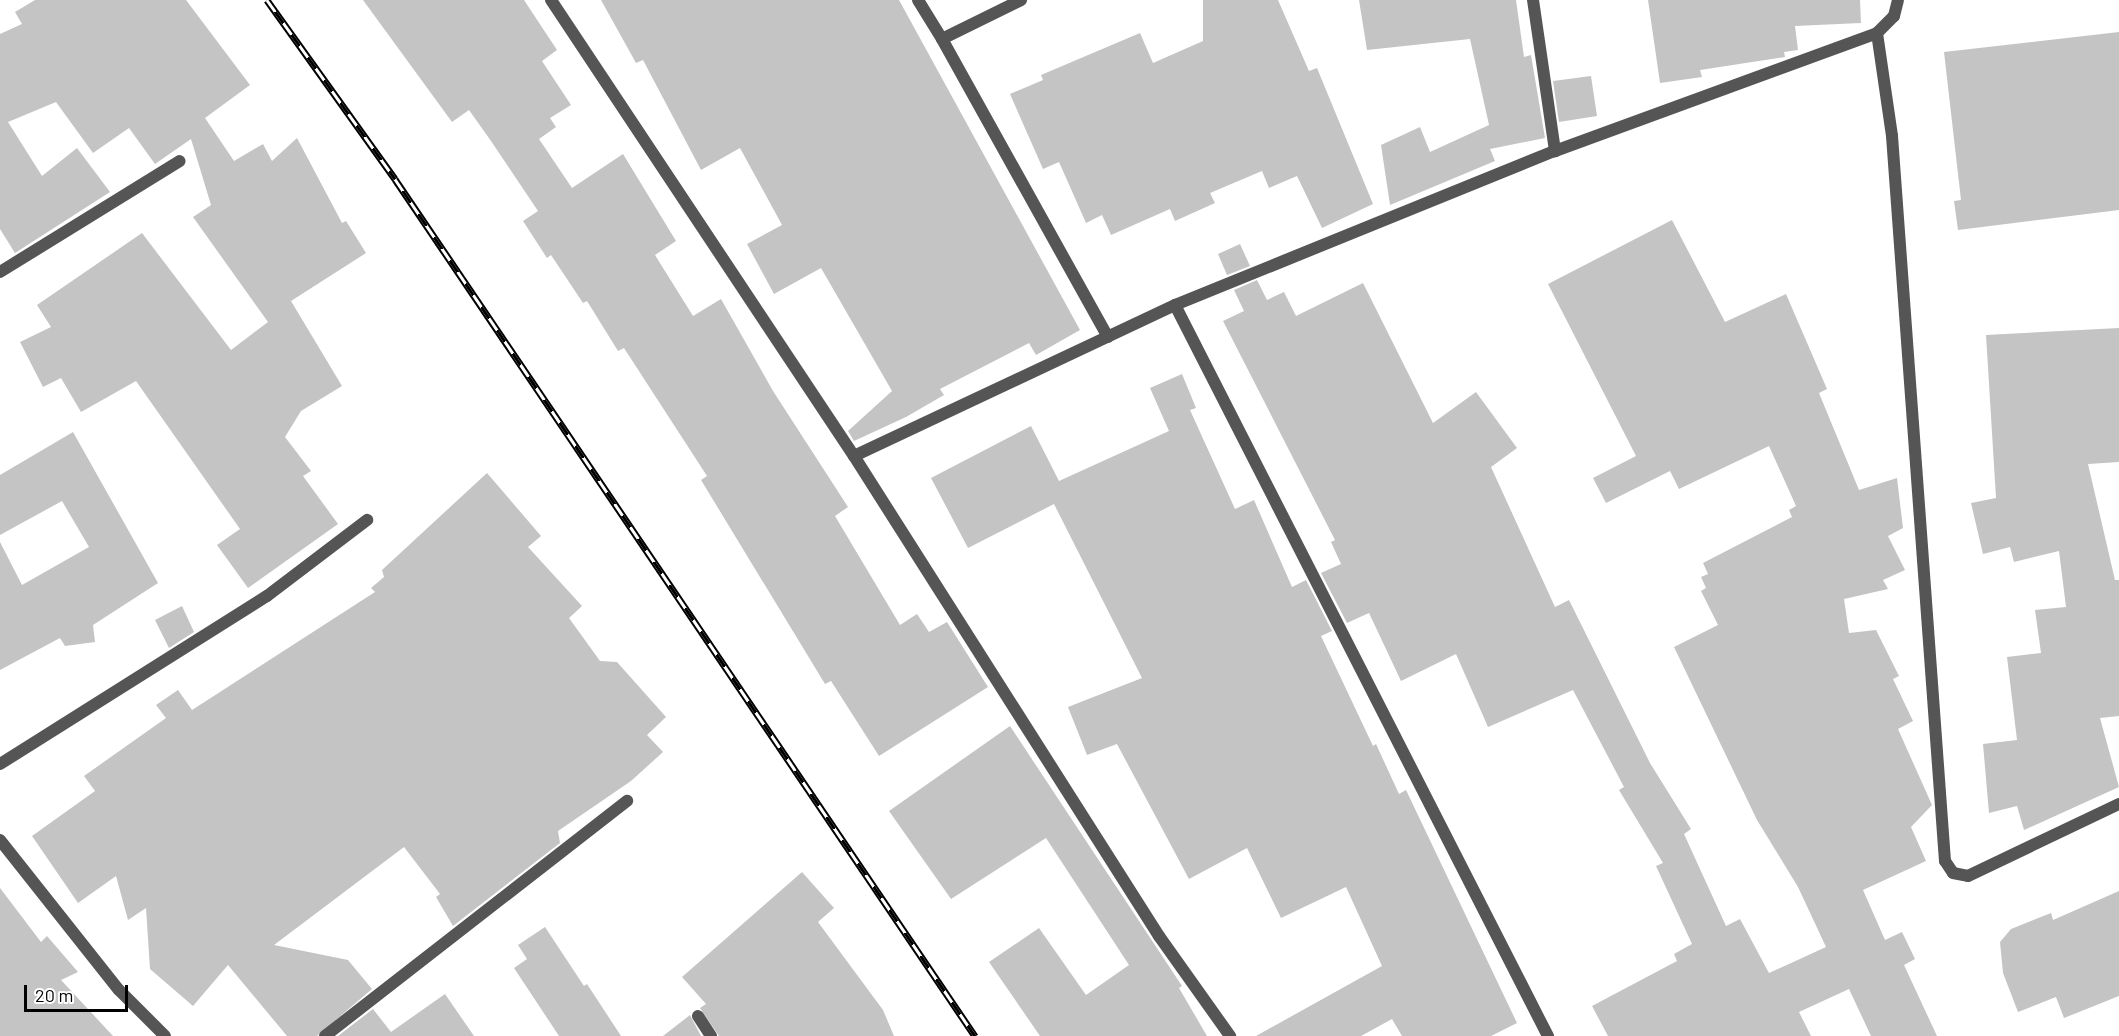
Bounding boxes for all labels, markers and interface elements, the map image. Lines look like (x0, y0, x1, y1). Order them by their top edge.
scale bar (27, 973, 130, 1011)
text: 20 m (35, 984, 73, 1006)

